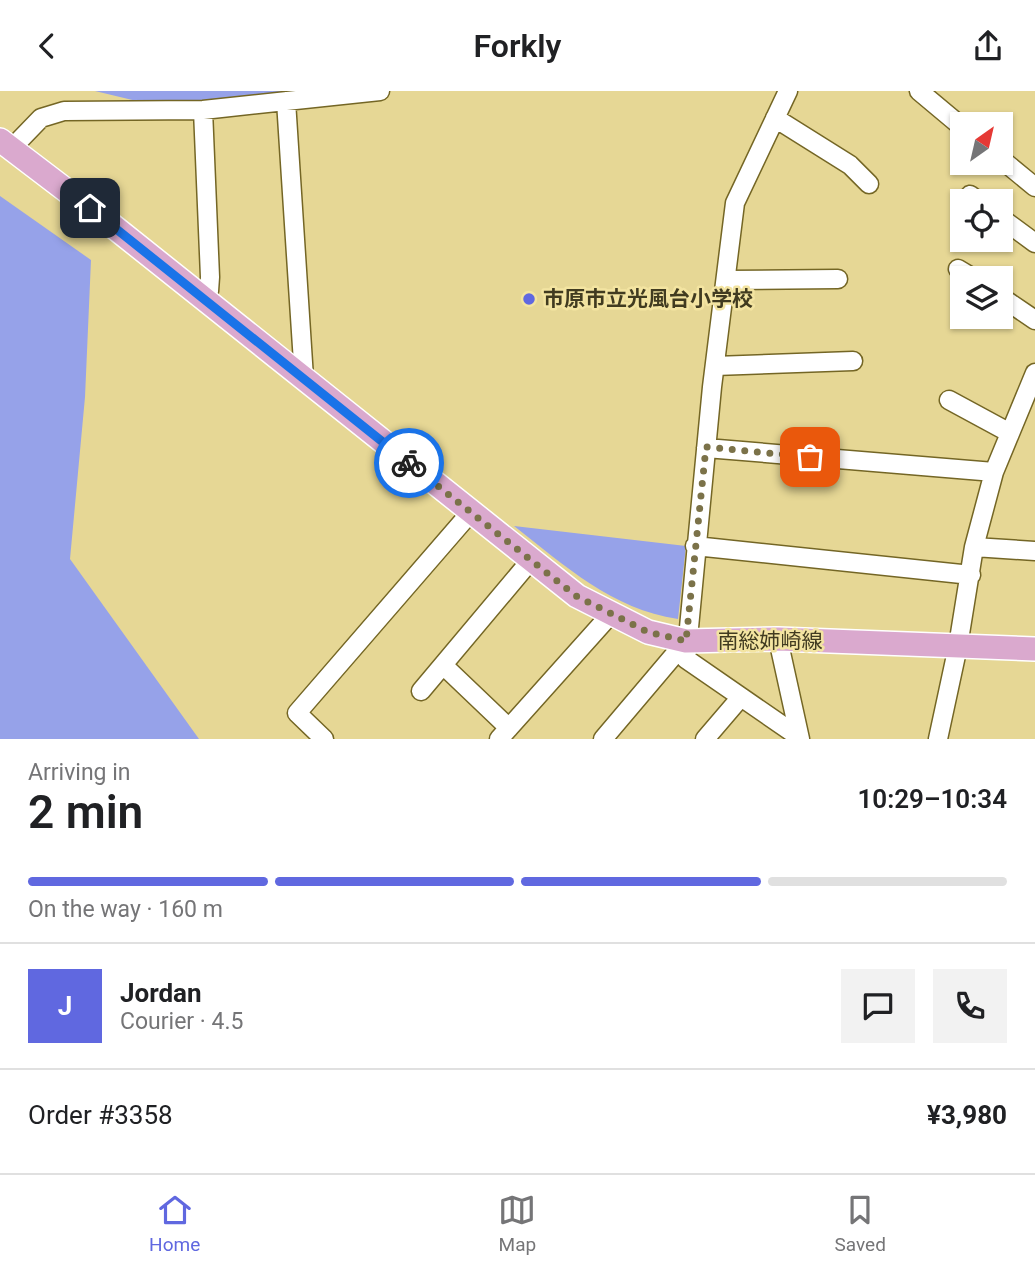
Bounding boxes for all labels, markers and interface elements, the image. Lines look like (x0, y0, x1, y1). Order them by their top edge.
icon: back (28, 27, 66, 65)
text: Forkly (474, 27, 561, 65)
icon: share (969, 27, 1007, 65)
north arrow (950, 112, 1013, 175)
map controls (950, 112, 1013, 329)
pin (60, 178, 120, 238)
icon: home (71, 189, 109, 227)
button: locate (950, 189, 1013, 252)
button: layers (950, 266, 1013, 329)
place label: 市原市立光風台小学校 (543, 287, 753, 311)
marker: 市原市立光風台小学校 (521, 291, 537, 307)
pin (780, 427, 840, 487)
courier (374, 428, 444, 498)
icon: bag (791, 438, 829, 476)
icon: bike (390, 444, 428, 482)
street label: 南総姉崎線 (718, 629, 823, 653)
text: Arriving in (28, 759, 131, 786)
text: 10:29–10:34 (857, 784, 1007, 814)
text: 2 min (28, 785, 143, 839)
text: On the way · 160 m (28, 896, 223, 923)
button: chat (841, 969, 915, 1043)
button: phone (933, 969, 1007, 1043)
text: Jordan (120, 978, 202, 1008)
text: J (58, 991, 72, 1021)
text: Courier · 4.5 (120, 1008, 243, 1035)
text: Order #3358 (28, 1100, 173, 1130)
text: ¥3,980 (927, 1100, 1007, 1130)
tab: Home (149, 1191, 200, 1256)
tab: Map (498, 1191, 536, 1256)
tab: Saved (835, 1191, 886, 1256)

